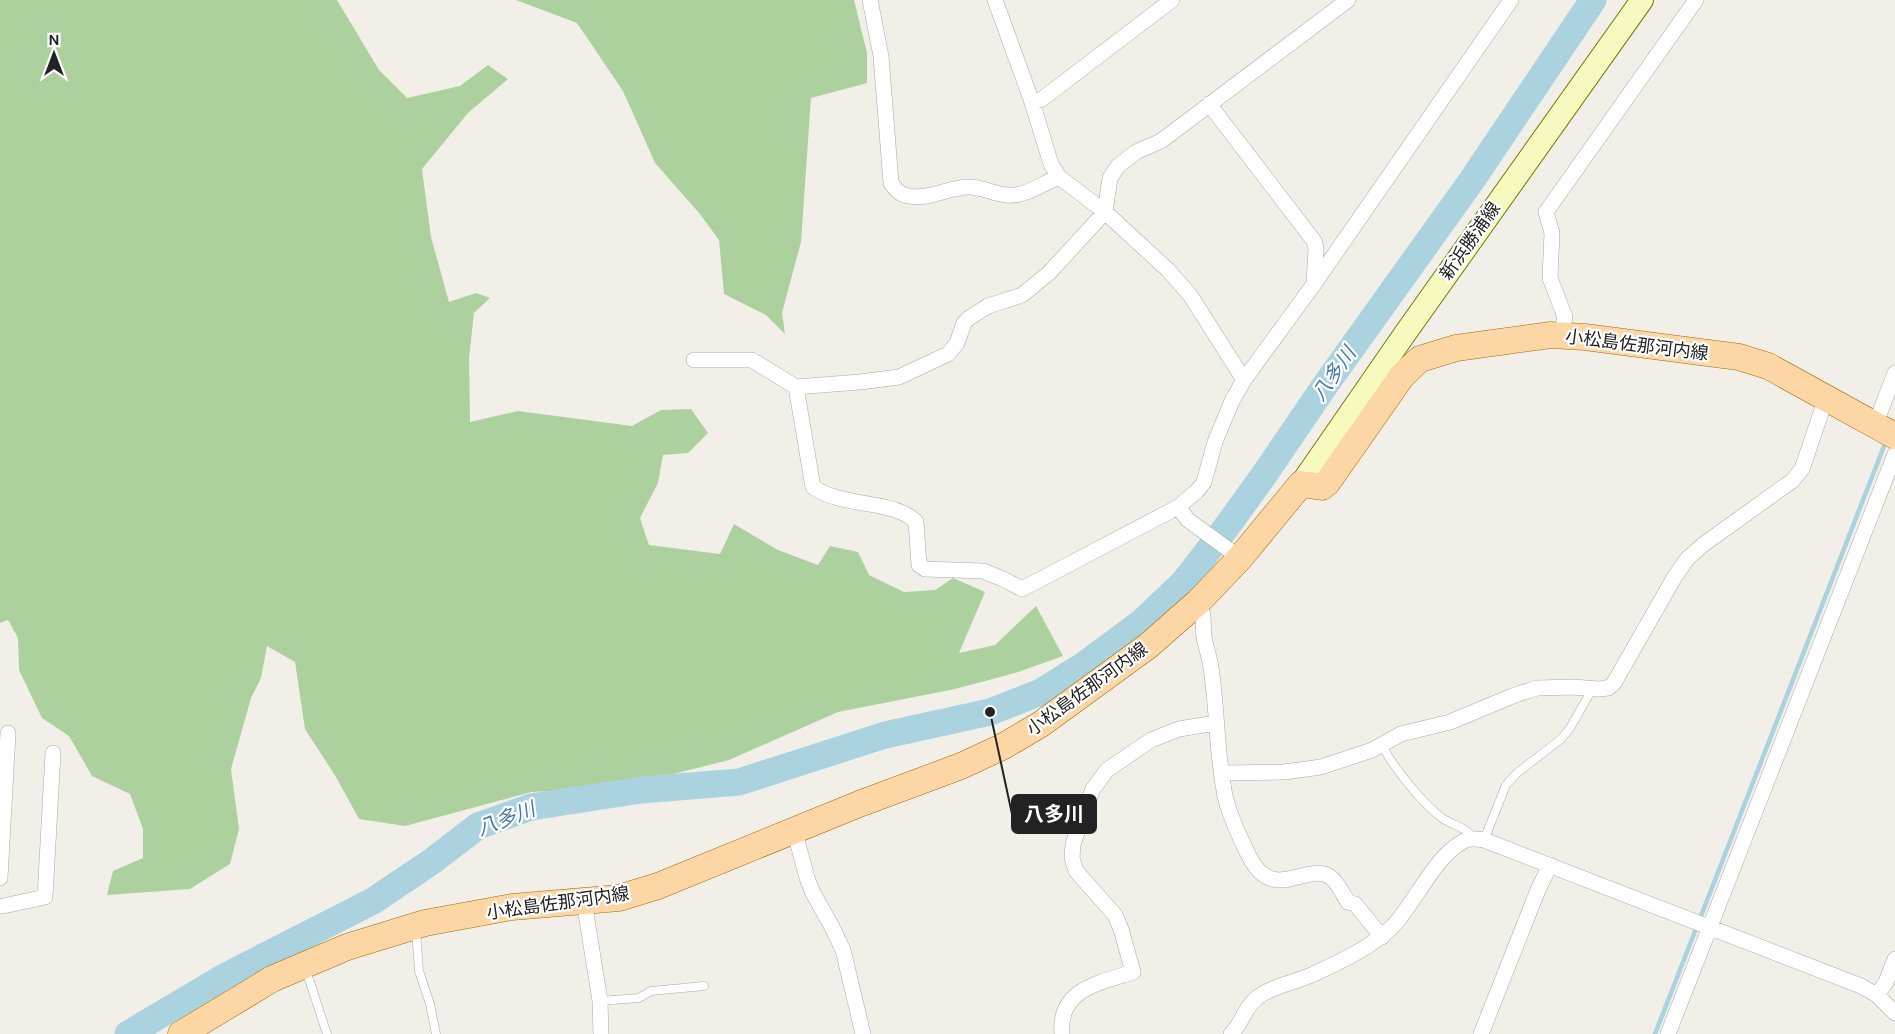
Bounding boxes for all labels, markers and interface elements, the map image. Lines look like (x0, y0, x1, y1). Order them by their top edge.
north arrow (24, 24, 84, 84)
text: N (48, 30, 60, 49)
street label: 新浜勝浦線 (1435, 198, 1505, 284)
street label: 小松島佐那河内線 (1564, 325, 1710, 365)
water label: 八多川 (1307, 341, 1362, 405)
street label: 小松島佐那河内線 (1022, 638, 1152, 740)
callout: 八多川 (1012, 795, 1096, 833)
water label: 八多川 (474, 797, 540, 840)
text: 八多川 (1024, 803, 1084, 826)
street label: 小松島佐那河内線 (485, 882, 631, 924)

